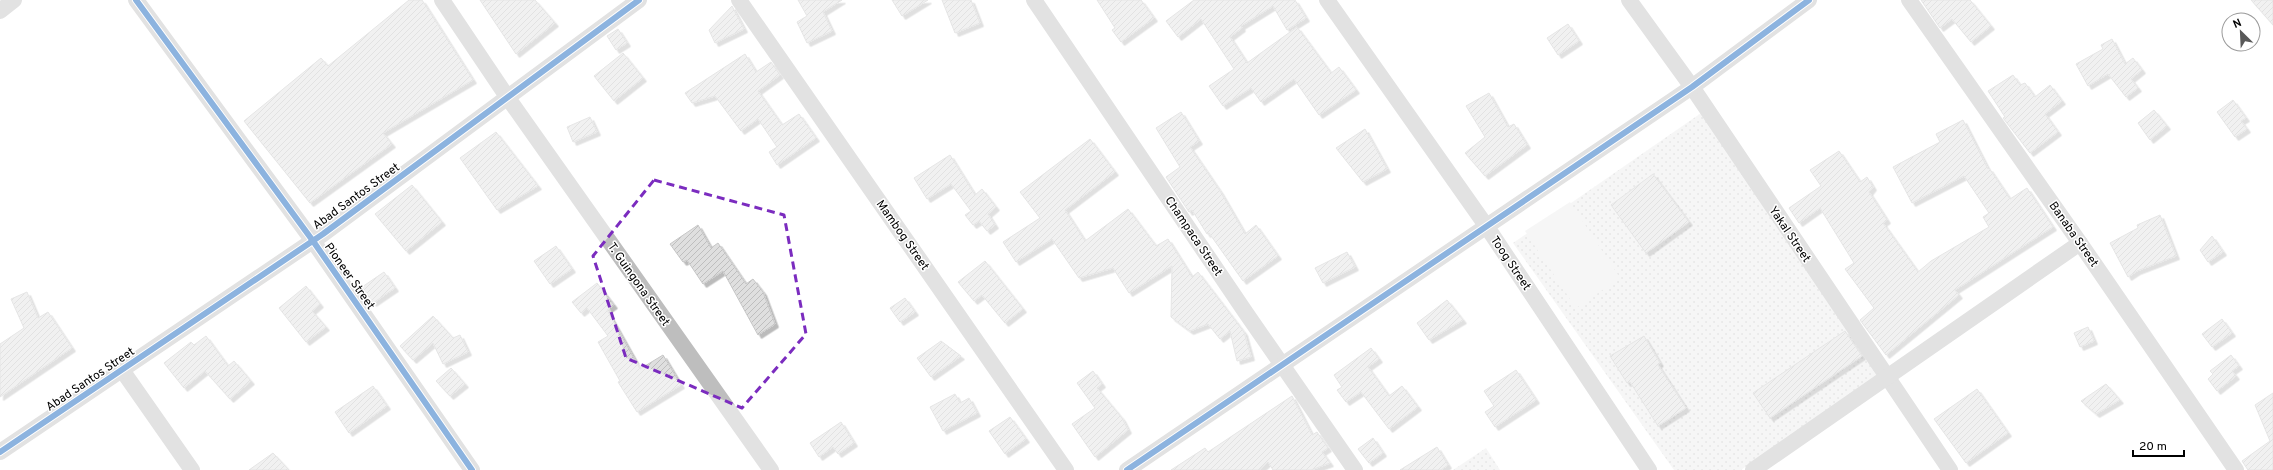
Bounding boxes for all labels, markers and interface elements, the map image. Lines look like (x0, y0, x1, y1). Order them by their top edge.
north arrow (2221, 12, 2261, 52)
text: N (2231, 16, 2244, 32)
street label: Abad Santos Street (310, 160, 403, 234)
street label: Champaca Street (1161, 194, 1226, 280)
street label: Mambog Street (872, 197, 932, 274)
street label: Banaba Street (2045, 199, 2102, 271)
street label: Yakal Street (1764, 203, 1814, 266)
street label: Toog Street (1486, 233, 1534, 294)
street label: Pioneer Street (320, 240, 378, 313)
street label: T. Guingona Street (603, 240, 673, 330)
street label: Abad Santos Street (43, 344, 138, 415)
scale bar (2133, 432, 2184, 458)
text: 20 m (2139, 439, 2167, 455)

